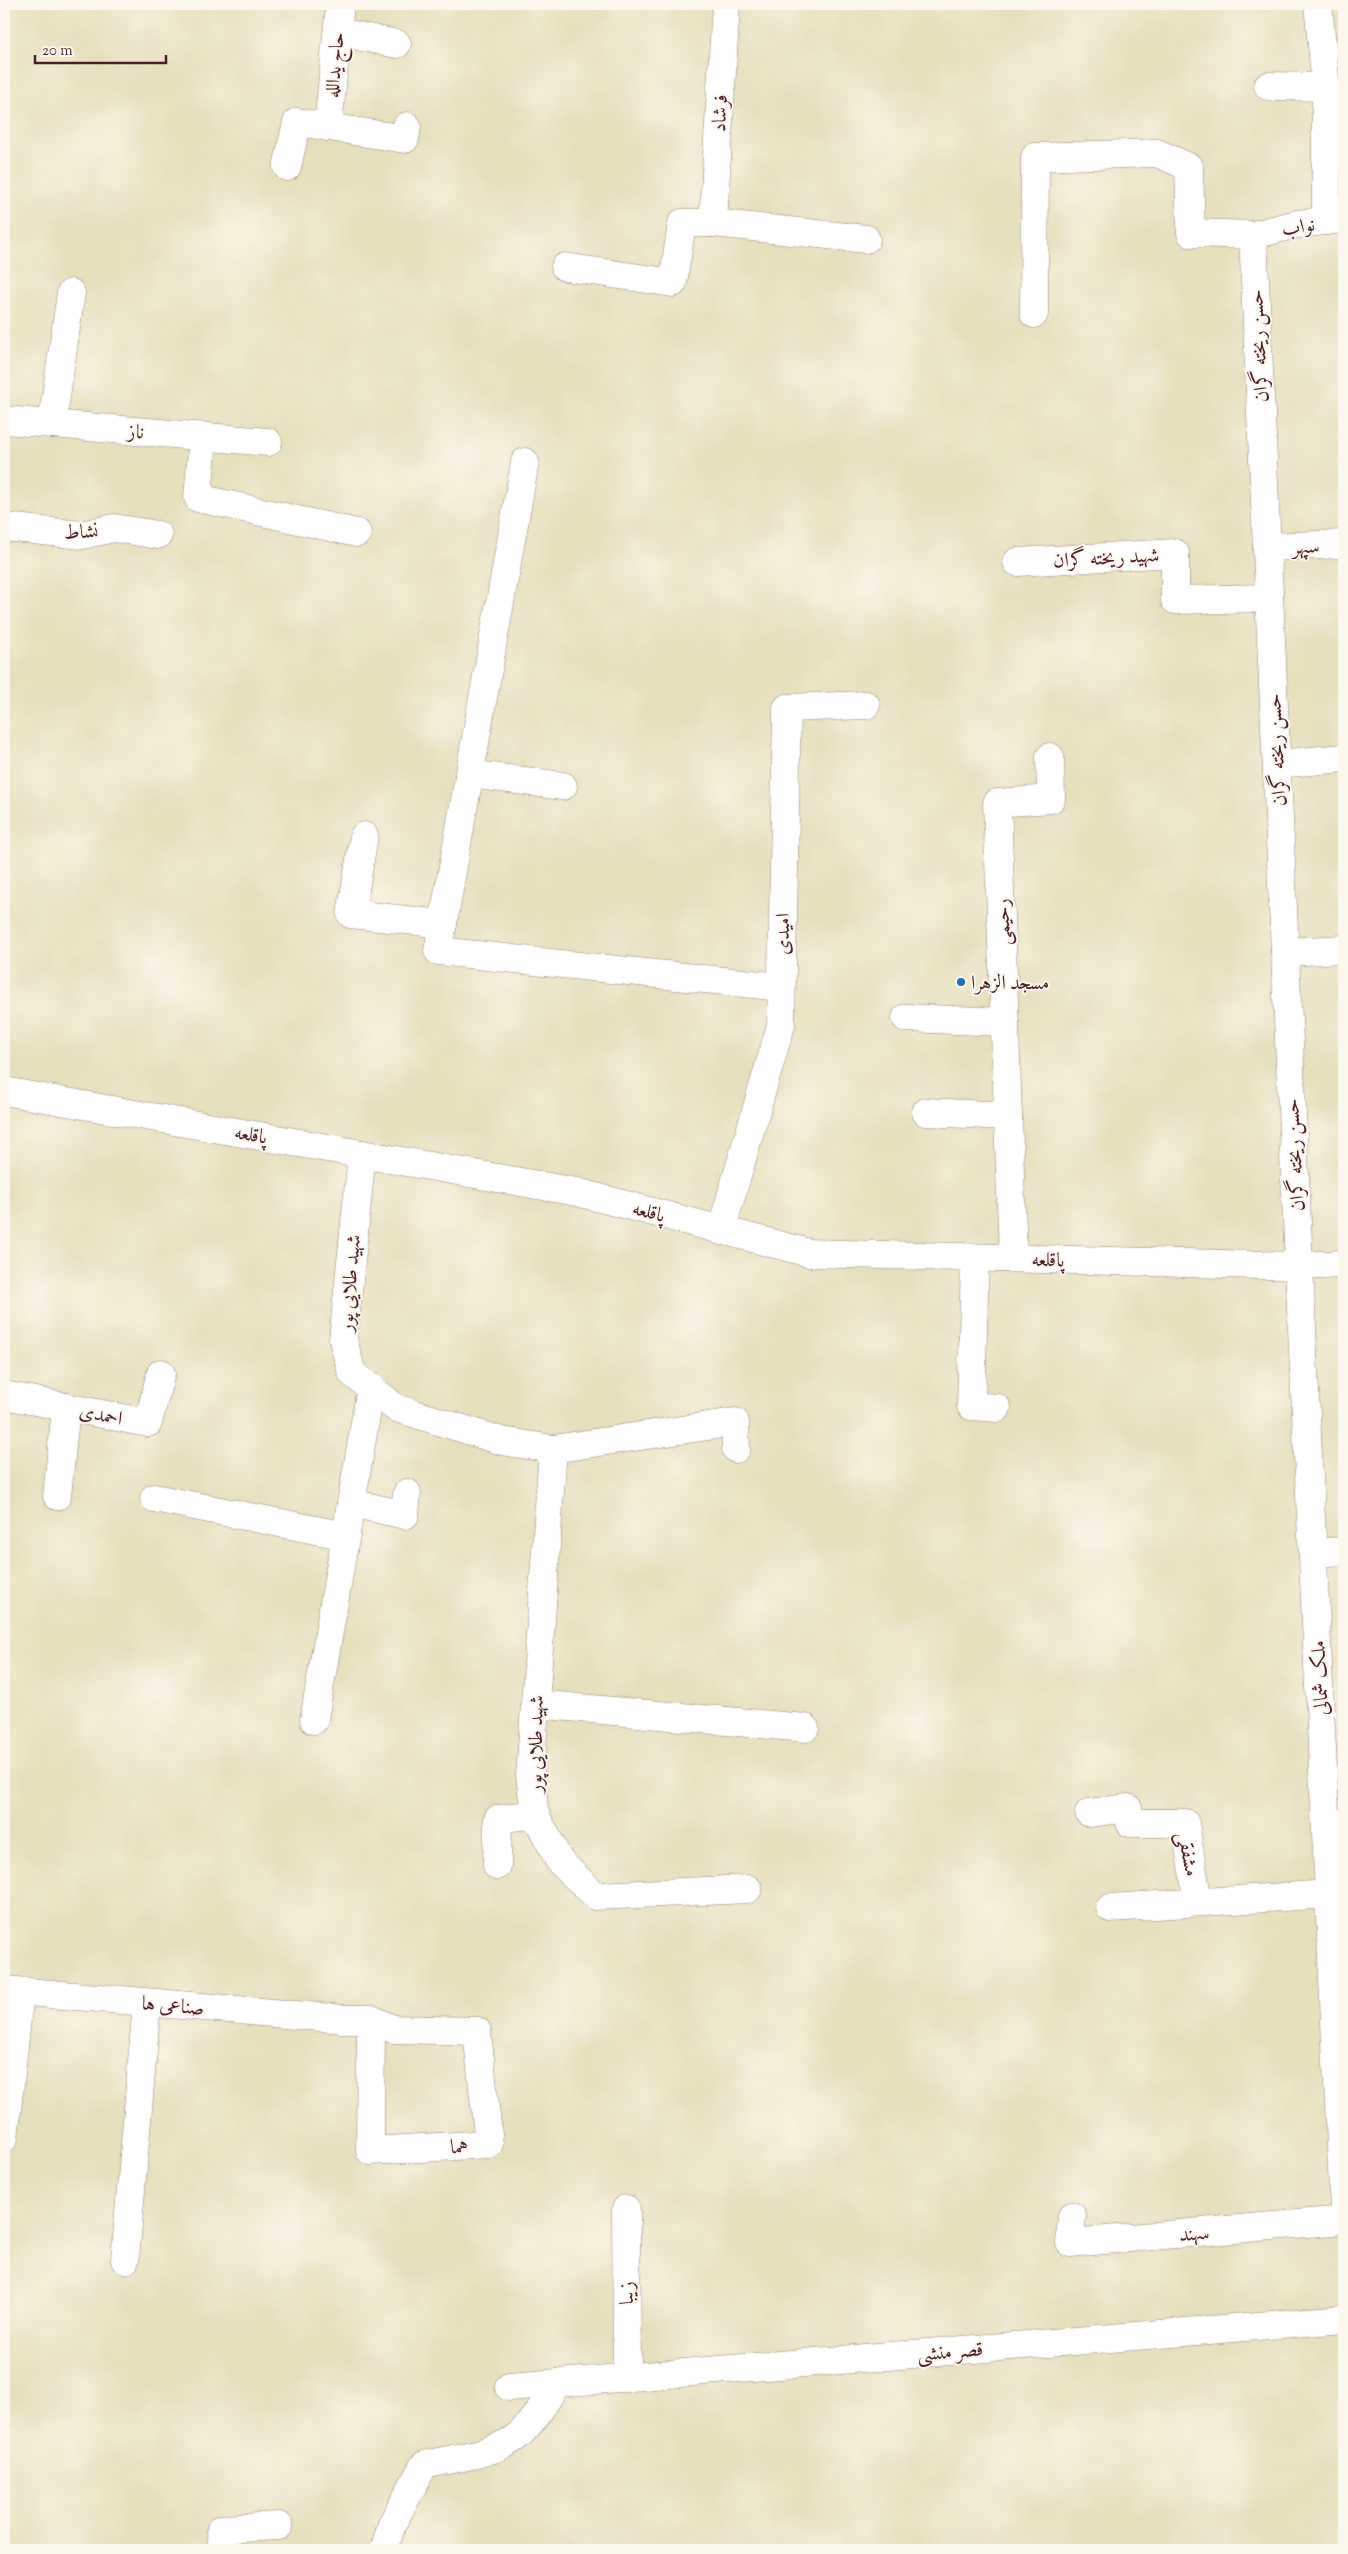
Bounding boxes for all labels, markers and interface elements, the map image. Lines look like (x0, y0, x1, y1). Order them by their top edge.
street label: حاج یدالله (319, 31, 355, 100)
scale bar (35, 32, 166, 64)
text: 20 m (42, 41, 73, 62)
street label: فرشاد (706, 94, 737, 133)
street label: نواب (1279, 211, 1318, 246)
street label: حسن ریخته گران (1242, 289, 1278, 403)
street label: ناز (124, 418, 145, 449)
street label: نشاط (63, 518, 99, 549)
street label: سپهر (1290, 534, 1320, 564)
street label: شهید ریخته گران (1052, 541, 1160, 577)
street label: حسن ریخته گران (1260, 693, 1296, 807)
street label: رحیمی (989, 898, 1020, 946)
street label: امیدی (770, 913, 799, 955)
place label: مسجد الزهرا (971, 970, 1049, 999)
marker: مسجد الزهرا (955, 976, 967, 988)
street label: حسن ریخته گران (1278, 1098, 1314, 1212)
street label: پاقلعه (232, 1119, 271, 1154)
street label: پاقلعه (629, 1195, 669, 1232)
street label: شهید طلایی پور (333, 1233, 370, 1335)
street label: پاقلعه (1031, 1246, 1066, 1277)
street label: احمدی (76, 1398, 125, 1435)
street label: ملک شمالی (1305, 1640, 1338, 1716)
street label: شهید طلایی پور (522, 1695, 553, 1795)
street label: مشفقی (1168, 1830, 1205, 1879)
street label: صناعی ها (140, 1990, 205, 2025)
street label: هما (449, 2134, 469, 2163)
street label: سهند (1178, 2220, 1211, 2251)
street label: زیبا (614, 2281, 643, 2305)
street label: قصر منشی (916, 2336, 984, 2371)

